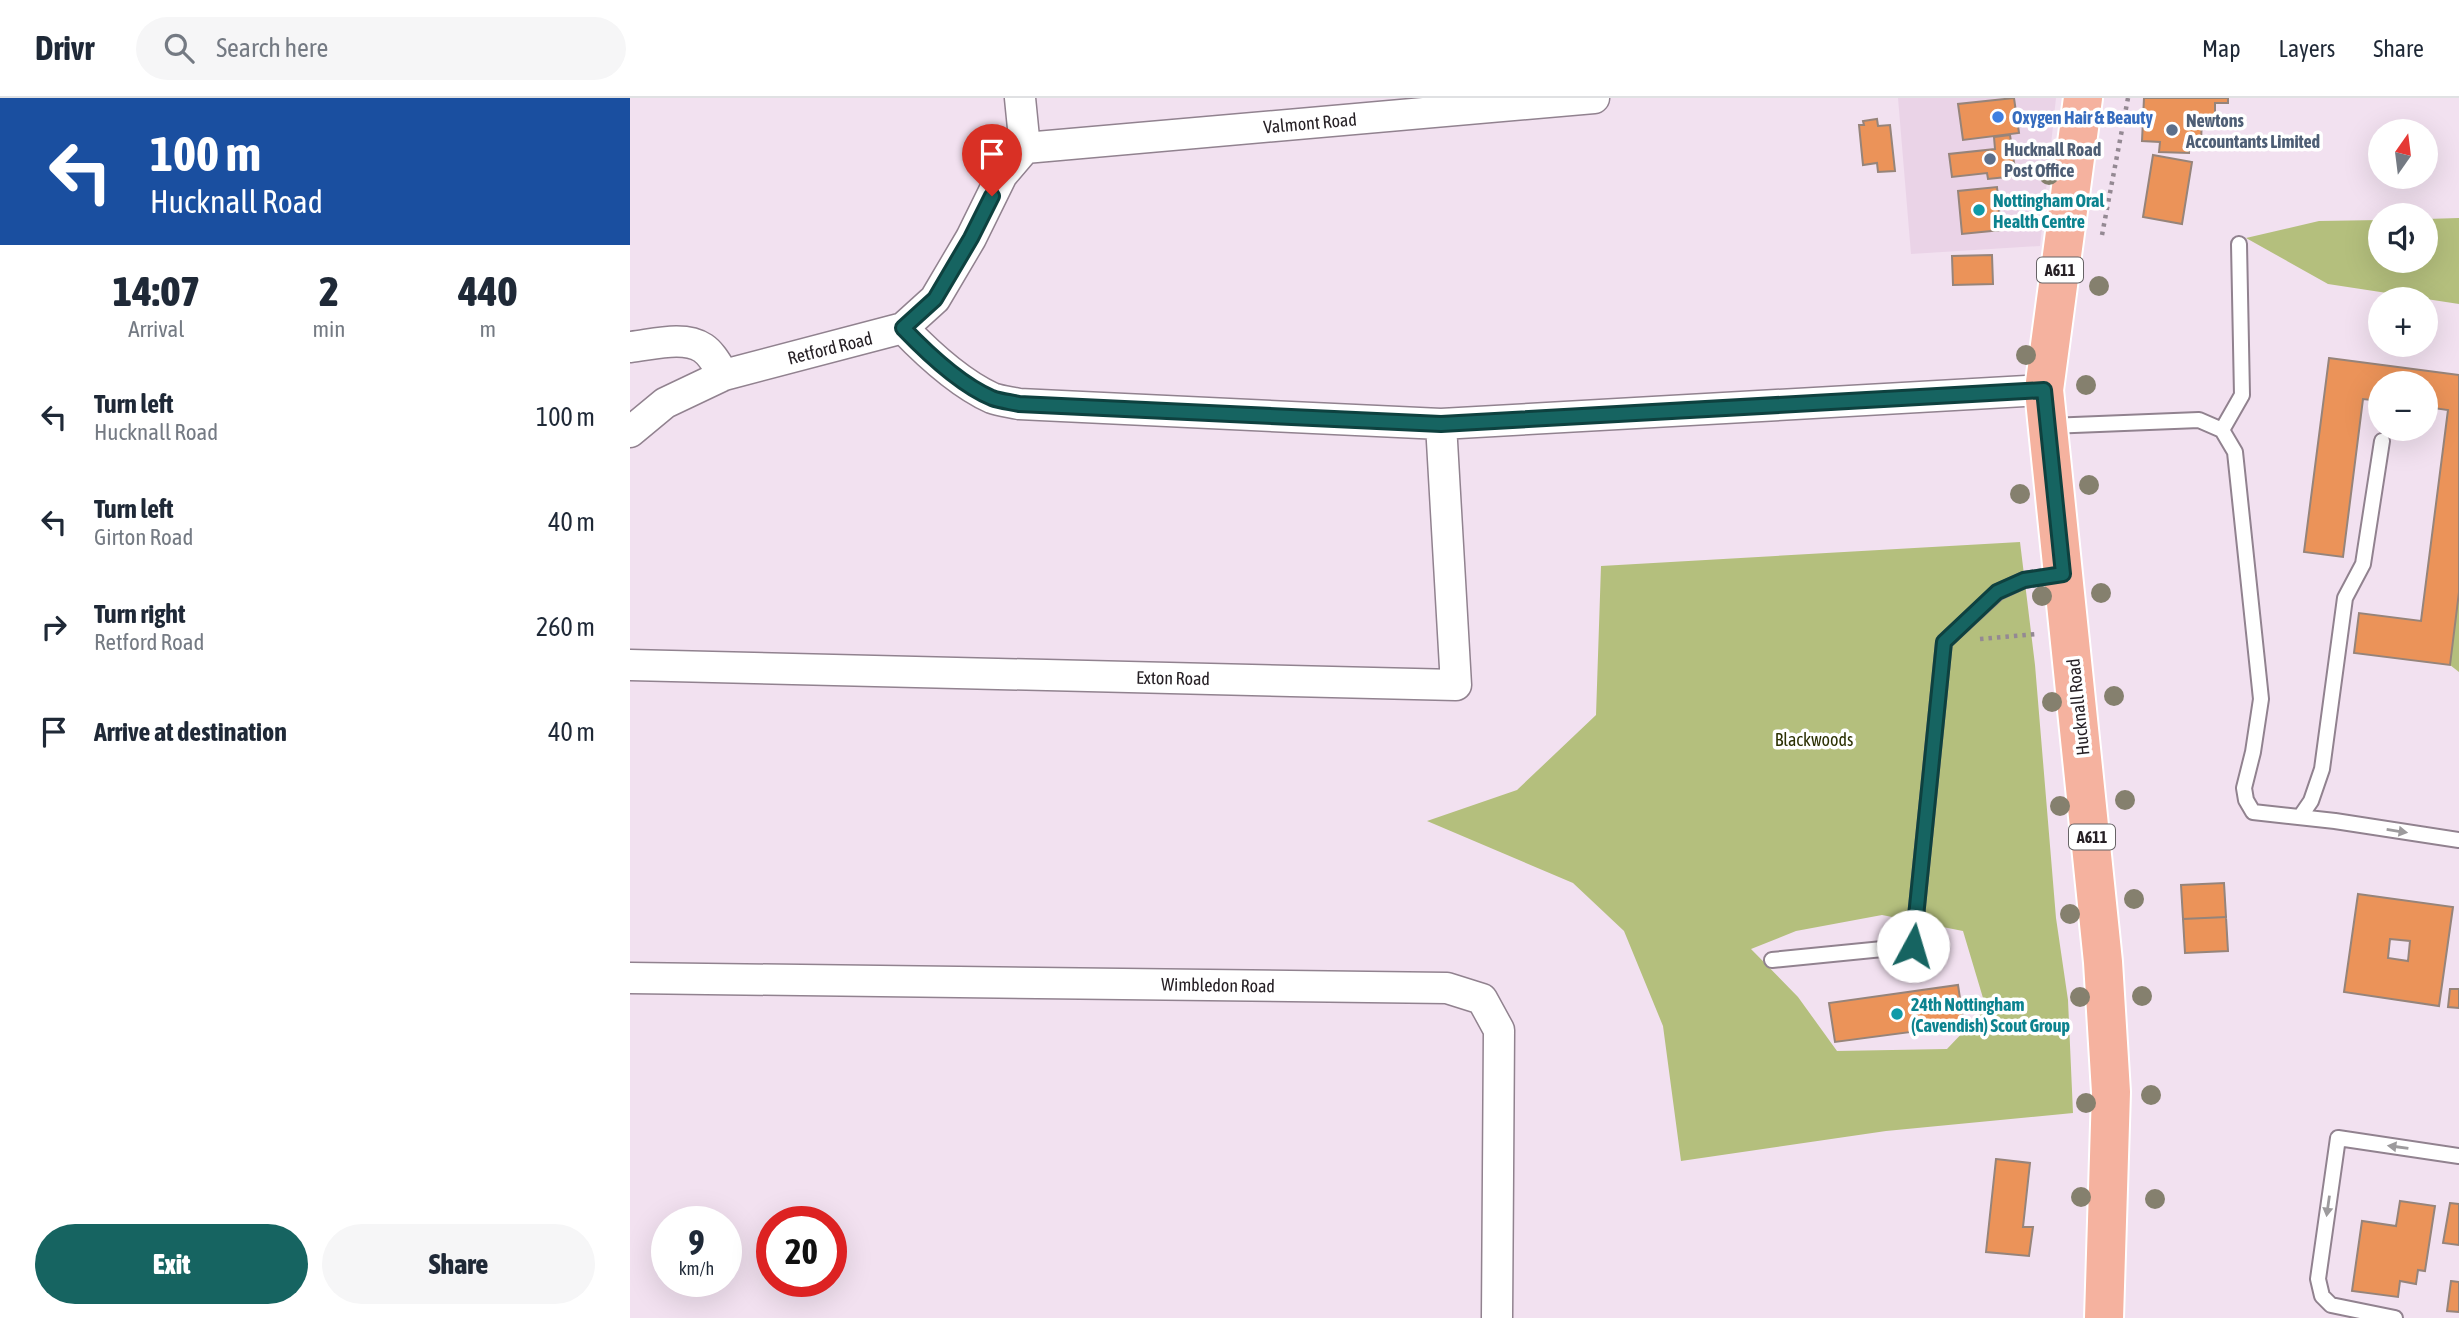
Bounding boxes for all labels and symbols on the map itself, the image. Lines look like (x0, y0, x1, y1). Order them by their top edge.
place label: Oxygen Hair & Beauty (2012, 107, 2153, 128)
street label: Valmont Road (1262, 108, 1358, 138)
marker: Oxygen Hair & Beauty (1990, 109, 2006, 125)
place label: Newtons Accountants Limited (2185, 110, 2320, 152)
north arrow (2368, 119, 2438, 189)
marker: Newtons Accountants Limited (2164, 122, 2180, 138)
pin (962, 124, 1022, 196)
place label: Hucknall Road Post Office (2004, 139, 2101, 181)
marker: Hucknall Road Post Office (1982, 151, 1998, 167)
place label: Nottingham Oral Health Centre (1993, 190, 2104, 232)
marker: Nottingham Oral Health Centre (1971, 202, 1987, 218)
road number: A611 (2037, 258, 2083, 282)
street label: Retford Road (786, 327, 874, 369)
street label: Hucknall Road (2062, 658, 2094, 756)
street label: Exton Road (1136, 667, 1210, 689)
park label: Blackwoods (1775, 729, 1853, 750)
road number: A611 (2069, 824, 2115, 850)
one-way arrow (2386, 825, 2408, 836)
position arrow (1876, 909, 1950, 983)
street label: Wimbledon Road (1161, 974, 1275, 996)
place label: 24th Nottingham (Cavendish) Scout Group (1911, 994, 2070, 1036)
marker: 24th Nottingham (Cavendish) Scout Group (1889, 1006, 1905, 1022)
one-way arrow (2387, 1142, 2409, 1153)
one-way arrow (2322, 1195, 2333, 1217)
speed limit sign: 20 (756, 1206, 847, 1297)

